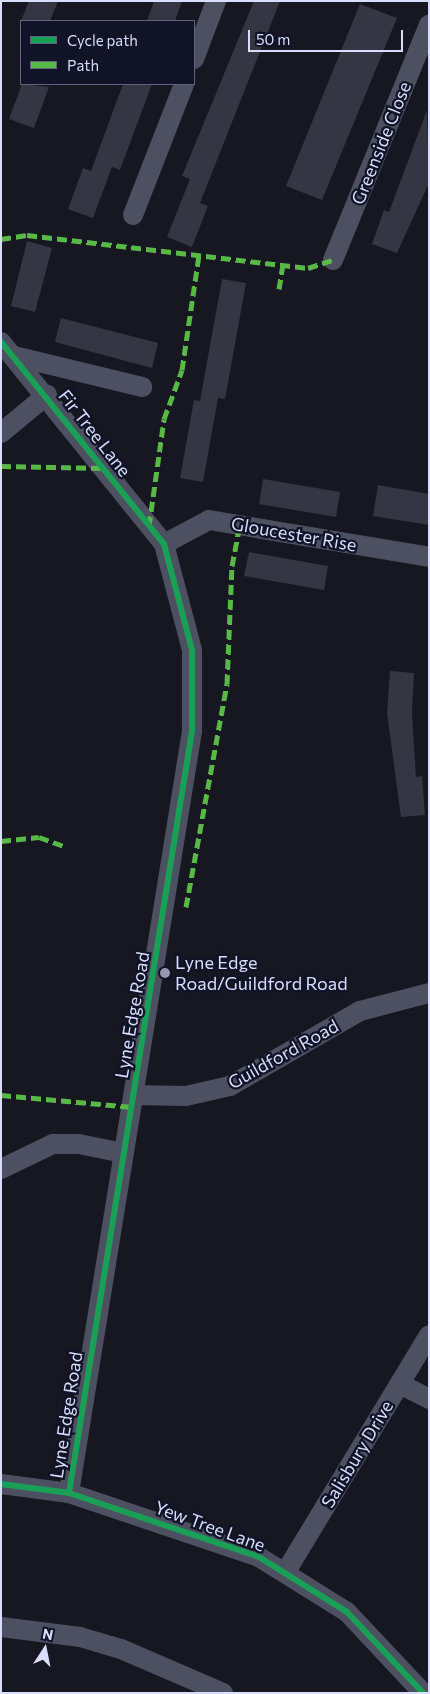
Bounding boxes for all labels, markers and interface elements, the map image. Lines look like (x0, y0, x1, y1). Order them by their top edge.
legend (20, 20, 195, 85)
scale bar (250, 20, 405, 52)
text: 50 m (256, 30, 290, 48)
text: Cycle path (67, 31, 138, 49)
text: Path (67, 56, 99, 74)
street label: Greenside Close (347, 78, 415, 208)
street label: Fir Tree Lane (54, 385, 136, 481)
street label: Gloucester Rise (230, 512, 358, 556)
street label: Lyne Edge Road (110, 950, 154, 1080)
place label: Lyne Edge Road/Guildford Road (175, 952, 348, 994)
marker: Lyne Edge Road/Guildford Road (159, 967, 171, 979)
street label: Guildford Road (224, 1015, 342, 1093)
street label: Lyne Edge Road (45, 1350, 87, 1480)
street label: Salisbury Drive (316, 1396, 398, 1512)
street label: Yew Tree Lane (152, 1496, 268, 1556)
north arrow (20, 1624, 70, 1674)
text: N (41, 1624, 55, 1643)

